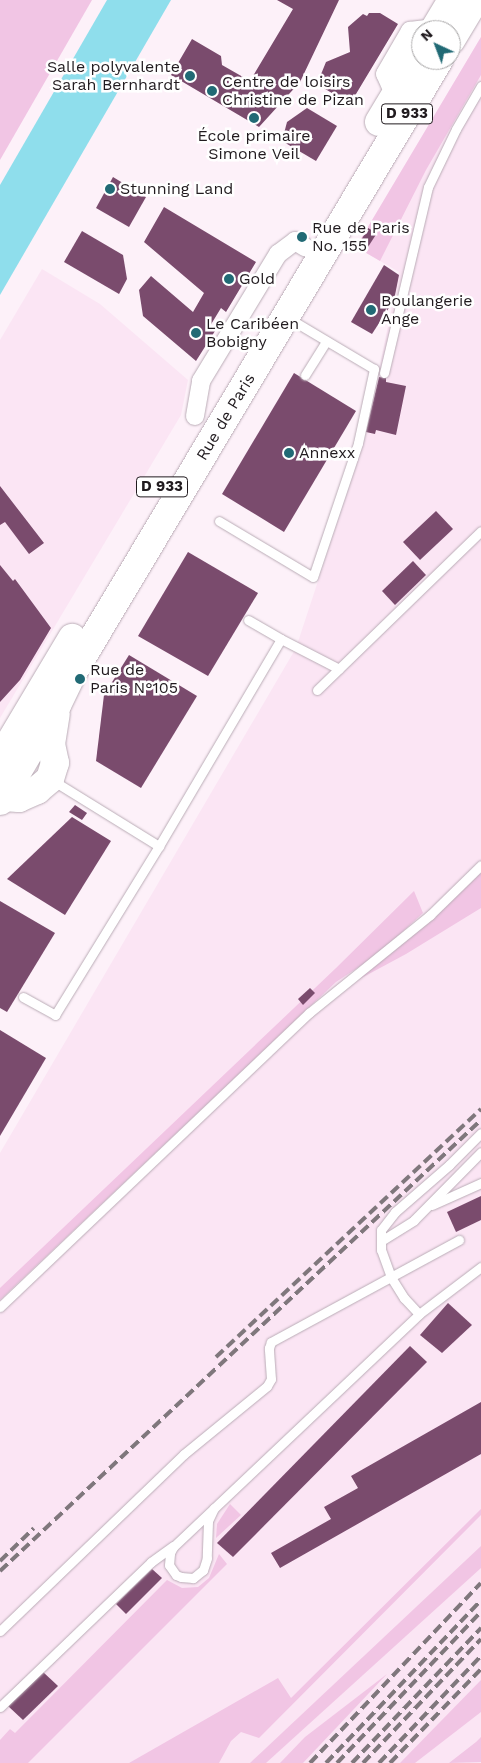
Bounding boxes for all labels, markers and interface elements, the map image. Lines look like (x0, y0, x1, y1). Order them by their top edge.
north arrow (411, 20, 461, 70)
text: N (417, 25, 436, 44)
place label: Salle polyvalente Sarah Bernhardt (47, 57, 180, 95)
marker: Salle polyvalente Sarah Bernhardt (184, 70, 196, 82)
place label: Centre de loisirs Christine de Pizan (222, 72, 364, 110)
marker: Centre de loisirs Christine de Pizan (206, 85, 218, 97)
road number: D 933 (381, 102, 433, 126)
marker: École primaire Simone Veil (248, 112, 260, 124)
place label: École primaire Simone Veil (198, 126, 310, 164)
place label: Stunning Land (120, 179, 233, 199)
marker: Stunning Land (104, 183, 116, 195)
place label: Rue de Paris No. 155 (312, 218, 410, 256)
marker: Rue de Paris No. 155 (296, 231, 308, 243)
place label: Gold (239, 269, 275, 289)
marker: Gold (223, 273, 235, 285)
place label: Boulangerie Ange (381, 291, 473, 329)
marker: Boulangerie Ange (365, 304, 377, 316)
place label: Le Caribéen Bobigny (206, 314, 299, 352)
marker: Le Caribéen Bobigny (190, 327, 202, 339)
street label: Rue de Paris (193, 370, 259, 464)
place label: Annexx (299, 443, 355, 463)
marker: Annexx (283, 447, 295, 459)
road number: D 933 (136, 474, 188, 500)
place label: Rue de Paris N°105 (90, 660, 178, 698)
marker: Rue de Paris N°105 (74, 673, 86, 685)

